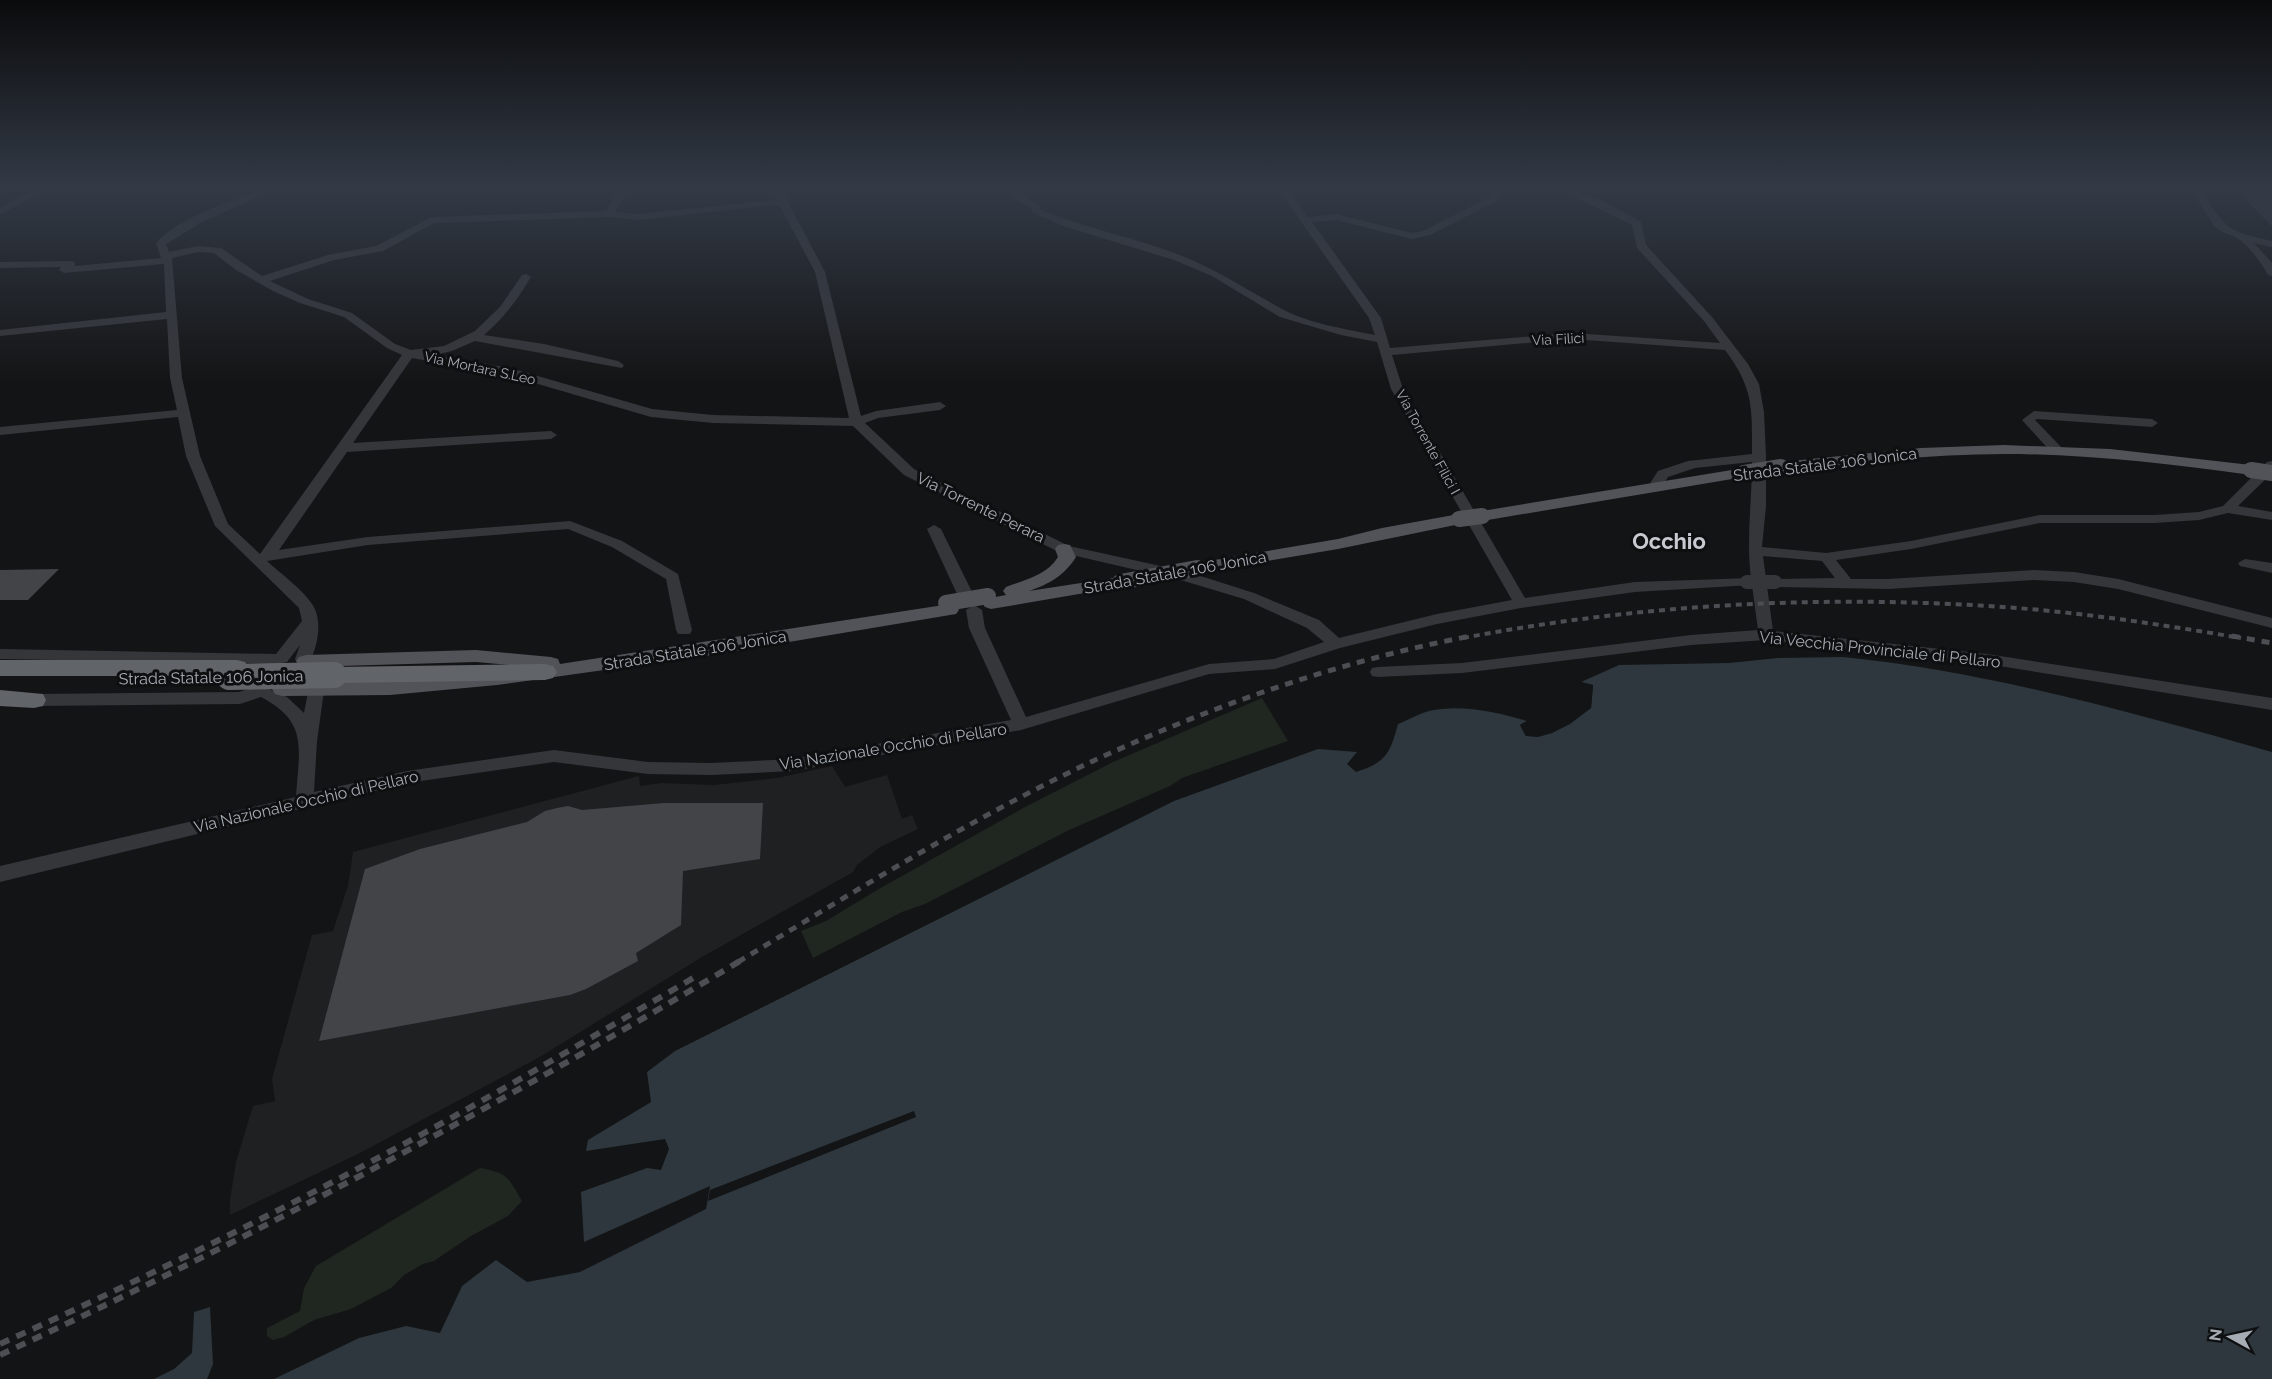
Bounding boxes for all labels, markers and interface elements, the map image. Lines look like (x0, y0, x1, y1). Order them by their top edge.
street label: Via Filici (1531, 330, 1585, 348)
street label: Via Mortara S.Leo (423, 348, 537, 388)
street label: Via Torrente Filici I (1393, 387, 1463, 497)
street label: Strada Statale 106 Jonica (1732, 444, 1918, 485)
street label: Via Torrente Perara (914, 468, 1048, 547)
district label: Occhio (1632, 528, 1706, 554)
street label: Strada Statale 106 Jonica (1082, 547, 1268, 598)
street label: Strada Statale 106 Jonica (602, 627, 788, 674)
street label: Via Vecchia Provinciale di Pellaro (1758, 627, 2002, 672)
street label: Strada Statale 106 Jonica (118, 666, 304, 689)
street label: Via Nazionale Occhio di Pellaro (778, 719, 1008, 774)
street label: Via Nazionale Occhio di Pellaro (192, 766, 420, 837)
north arrow (2200, 1307, 2260, 1367)
text: N (2205, 1328, 2226, 1342)

